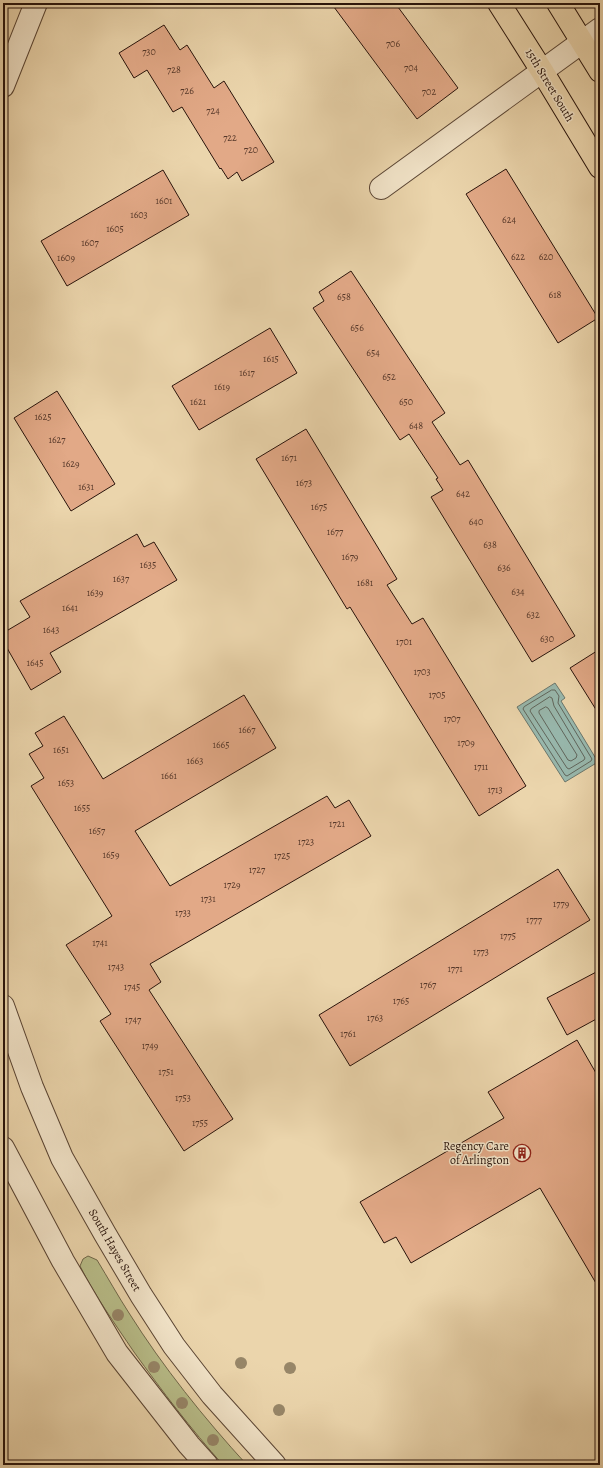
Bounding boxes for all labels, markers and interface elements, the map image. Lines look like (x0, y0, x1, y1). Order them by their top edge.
house number: 706 (386, 37, 400, 50)
house number: 730 (142, 45, 156, 58)
street label: 15th Street South (522, 45, 578, 125)
house number: 704 (404, 61, 418, 74)
house number: 728 (167, 63, 181, 76)
house number: 726 (180, 84, 194, 97)
house number: 702 (422, 85, 436, 98)
house number: 724 (206, 104, 220, 117)
house number: 722 (223, 131, 237, 144)
house number: 720 (244, 143, 258, 156)
house number: 1601 (156, 194, 173, 207)
house number: 1603 (130, 208, 148, 221)
house number: 624 (502, 213, 516, 226)
house number: 1605 (106, 222, 124, 235)
house number: 1607 (81, 236, 100, 249)
house number: 622 (511, 250, 525, 263)
house number: 620 (539, 250, 553, 263)
house number: 1609 (57, 251, 75, 264)
house number: 618 (549, 288, 562, 301)
house number: 658 (337, 290, 351, 303)
house number: 656 (350, 321, 364, 334)
house number: 654 (366, 346, 380, 359)
house number: 1615 (263, 352, 279, 365)
house number: 1617 (239, 366, 256, 379)
house number: 652 (382, 370, 396, 383)
house number: 1619 (214, 380, 230, 393)
house number: 1621 (190, 395, 207, 408)
house number: 650 (399, 395, 413, 408)
house number: 1625 (34, 410, 52, 423)
house number: 648 (409, 419, 423, 432)
house number: 1627 (49, 433, 66, 446)
house number: 1671 (281, 451, 297, 464)
house number: 1629 (62, 457, 80, 470)
house number: 1673 (296, 476, 312, 489)
house number: 1631 (78, 480, 94, 493)
house number: 642 (456, 487, 470, 500)
house number: 1675 (311, 500, 327, 513)
house number: 640 (469, 515, 483, 528)
house number: 1677 (327, 525, 344, 538)
house number: 638 (483, 538, 497, 551)
house number: 1679 (342, 550, 359, 563)
house number: 1635 (140, 558, 156, 571)
house number: 636 (497, 561, 511, 574)
house number: 1637 (113, 572, 130, 585)
house number: 1681 (357, 576, 374, 589)
house number: 634 (511, 585, 525, 598)
house number: 1639 (87, 586, 104, 599)
house number: 1641 (62, 601, 79, 614)
house number: 632 (526, 608, 540, 621)
house number: 1643 (43, 623, 59, 636)
house number: 630 (540, 632, 554, 645)
house number: 1701 (396, 635, 413, 648)
house number: 1645 (27, 656, 43, 669)
house number: 1703 (413, 665, 431, 678)
house number: 1705 (428, 688, 446, 701)
house number: 1707 (443, 712, 461, 725)
house number: 1667 (239, 723, 256, 736)
house number: 1709 (457, 736, 475, 749)
house number: 1665 (213, 738, 229, 751)
house number: 1651 (53, 743, 69, 756)
house number: 1663 (187, 754, 203, 767)
house number: 1711 (474, 760, 489, 773)
house number: 1661 (161, 769, 178, 782)
house number: 1653 (58, 776, 74, 789)
house number: 1713 (487, 783, 503, 796)
house number: 1655 (74, 801, 90, 814)
house number: 1721 (329, 817, 345, 830)
house number: 1657 (89, 824, 106, 837)
house number: 1723 (298, 835, 314, 848)
house number: 1659 (103, 848, 120, 861)
house number: 1725 (274, 849, 290, 862)
house number: 1727 (249, 863, 266, 876)
house number: 1729 (224, 878, 241, 891)
house number: 1731 (200, 892, 216, 905)
house number: 1779 (553, 897, 570, 910)
house number: 1733 (175, 906, 191, 919)
house number: 1777 (526, 913, 543, 926)
house number: 1775 (500, 929, 516, 942)
house number: 1741 (92, 936, 108, 949)
house number: 1773 (473, 945, 489, 958)
house number: 1743 (108, 960, 124, 973)
house number: 1771 (447, 962, 463, 975)
house number: 1767 (420, 978, 437, 991)
house number: 1745 (124, 980, 140, 993)
house number: 1765 (393, 994, 409, 1007)
house number: 1763 (367, 1011, 383, 1024)
house number: 1747 (125, 1013, 142, 1026)
house number: 1761 (340, 1027, 356, 1040)
house number: 1749 (142, 1039, 159, 1052)
house number: 1751 (158, 1065, 174, 1078)
house number: 1753 (175, 1091, 191, 1104)
house number: 1755 (192, 1116, 208, 1129)
place label: Regency Care of Arlington (443, 1138, 509, 1168)
building icon: Regency Care of Arlington (512, 1143, 532, 1163)
street label: South Hayes Street (85, 1206, 145, 1294)

